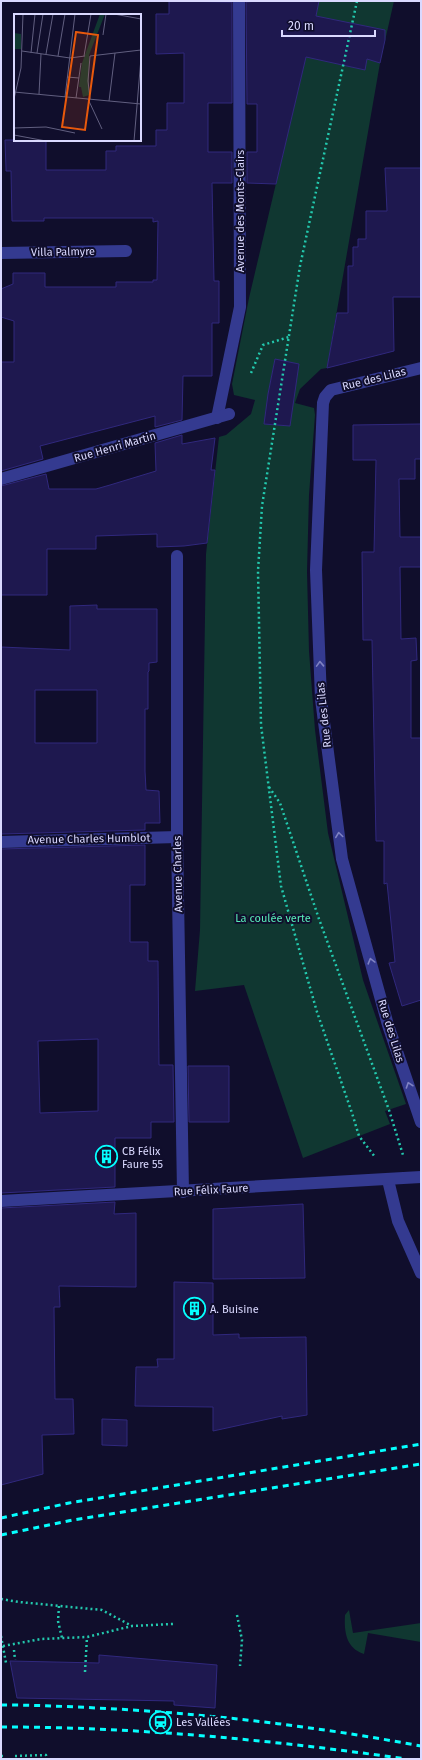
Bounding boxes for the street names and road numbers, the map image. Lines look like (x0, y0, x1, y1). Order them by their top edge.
street label: Avenue des Monts-Clairs (234, 150, 247, 272)
street label: Villa Palmyre (31, 245, 95, 259)
street label: Rue des Lilas (341, 365, 407, 393)
street label: Rue Henri Martin (73, 429, 157, 465)
street label: Rue des Lilas (314, 682, 334, 748)
street label: Avenue Charles Humblot (28, 831, 151, 847)
street label: Avenue Charles (171, 836, 185, 912)
street label: Rue des Lilas (375, 998, 407, 1064)
street label: Rue Félix Faure (173, 1182, 249, 1198)

